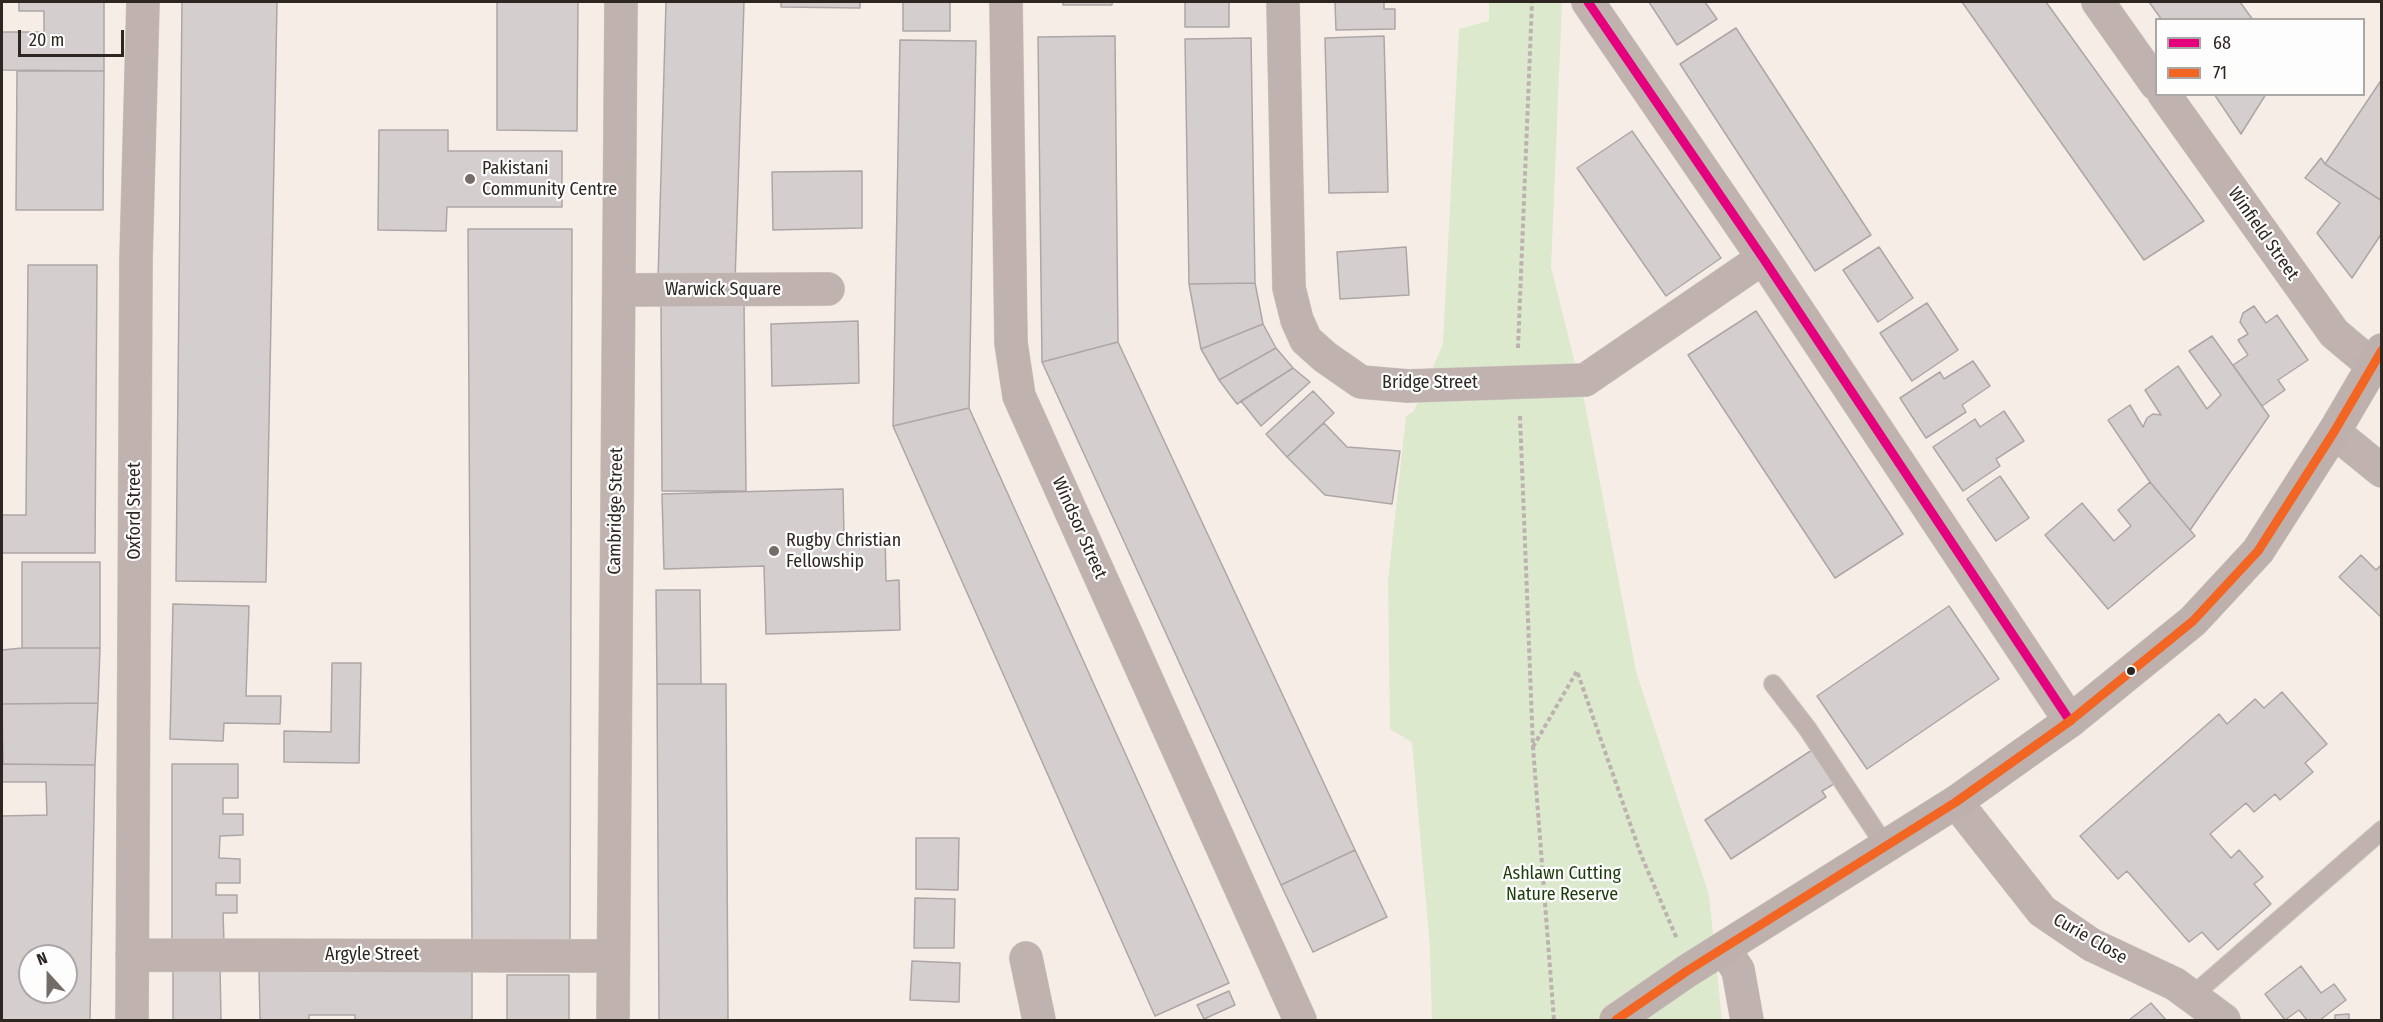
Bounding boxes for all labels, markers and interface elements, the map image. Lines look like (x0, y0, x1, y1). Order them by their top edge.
scale bar (21, 18, 128, 56)
legend (2155, 18, 2365, 96)
text: 20 m (29, 29, 64, 51)
text: 68 (2213, 32, 2231, 54)
text: 71 (2213, 62, 2227, 84)
place label: Pakistani Community Centre (482, 158, 617, 201)
marker: Pakistani Community Centre (463, 172, 477, 186)
street label: Winfield Street (2223, 183, 2303, 285)
street label: Warwick Square (665, 279, 781, 301)
street label: Bridge Street (1382, 372, 1478, 394)
street label: Cambridge Street (604, 447, 628, 575)
street label: Oxford Street (124, 462, 146, 560)
street label: Windsor Street (1047, 474, 1111, 582)
place label: Rugby Christian Fellowship (786, 530, 901, 572)
marker: Rugby Christian Fellowship (767, 544, 781, 558)
unlabelled marker (2125, 665, 2137, 677)
park label: Ashlawn Cutting Nature Reserve (1503, 863, 1621, 906)
street label: Curie Close (2049, 909, 2131, 969)
north arrow (18, 944, 78, 1004)
street label: Argyle Street (325, 944, 419, 966)
text: N (34, 948, 50, 969)

